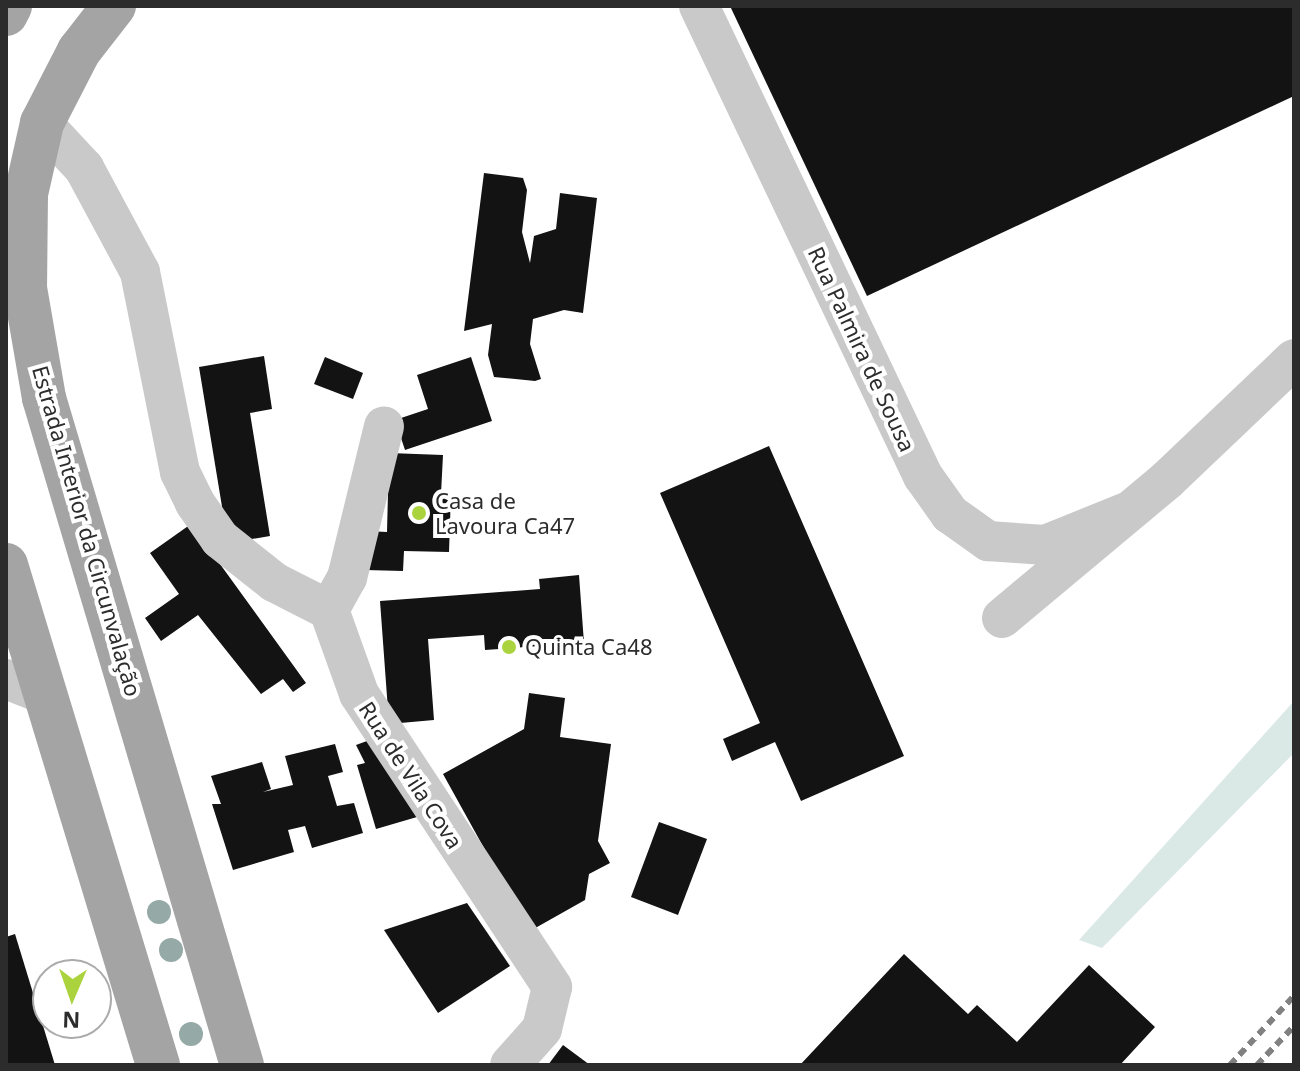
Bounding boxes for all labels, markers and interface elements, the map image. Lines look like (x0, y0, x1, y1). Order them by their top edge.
street label: Rua Palmira de Sousa (803, 242, 921, 456)
street label: Estrada Interior da Circunvalação (27, 363, 147, 699)
place label: Casa de Lavoura Ca47 (435, 487, 575, 538)
marker: Casa de Lavoura Ca47 (410, 504, 428, 522)
place label: Quinta Ca48 (525, 634, 652, 660)
marker: Quinta Ca48 (500, 638, 518, 656)
street label: Rua de Vila Cova (354, 697, 468, 853)
north arrow (32, 959, 112, 1039)
text: N (62, 1006, 81, 1036)

